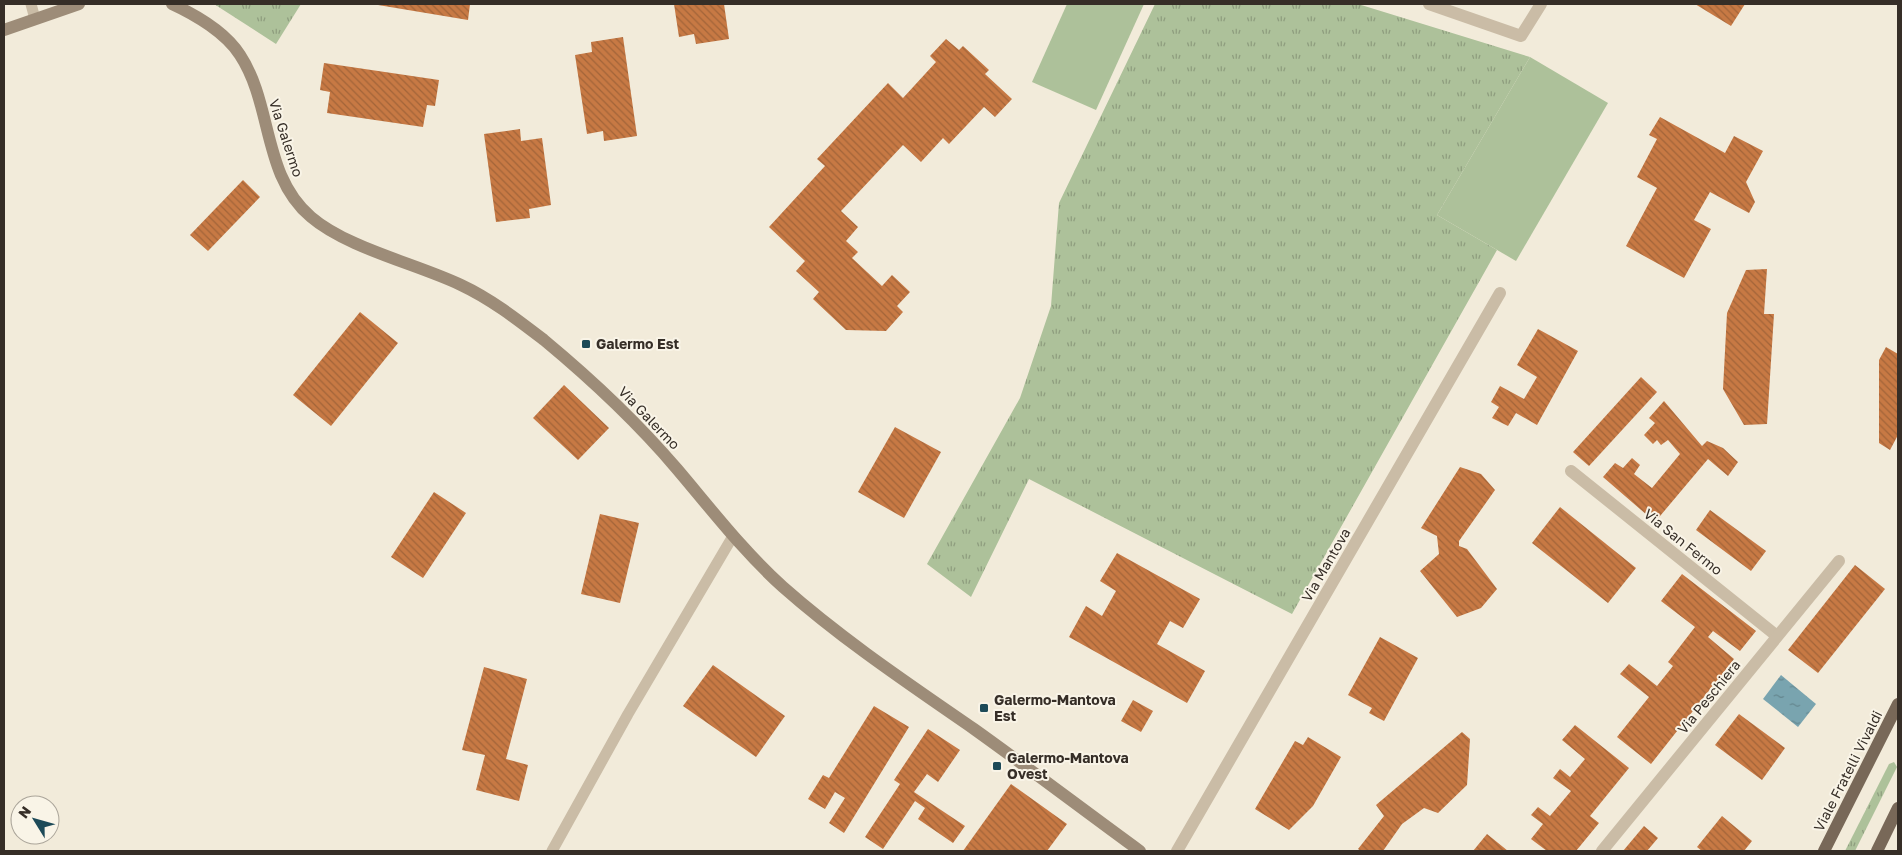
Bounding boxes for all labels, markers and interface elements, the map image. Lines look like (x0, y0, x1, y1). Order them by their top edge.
street label: Via Galermo (266, 97, 307, 179)
place label: Galermo Est (596, 335, 679, 352)
marker: Galermo Est (580, 338, 592, 350)
street label: Via Galermo (615, 383, 684, 453)
street label: Via San Fermo (1641, 505, 1726, 578)
street label: Via Mantova (1298, 525, 1353, 605)
street label: Via Peschiera (1674, 656, 1744, 737)
place label: Galermo-Mantova Est (994, 691, 1116, 724)
marker: Galermo-Mantova Est (978, 702, 990, 714)
street label: Viale Fratelli Vivaldi (1810, 707, 1885, 834)
place label: Galermo-Mantova Ovest (1007, 749, 1129, 782)
marker: Galermo-Mantova Ovest (991, 760, 1003, 772)
north arrow (10, 795, 60, 845)
text: N (14, 803, 34, 821)

